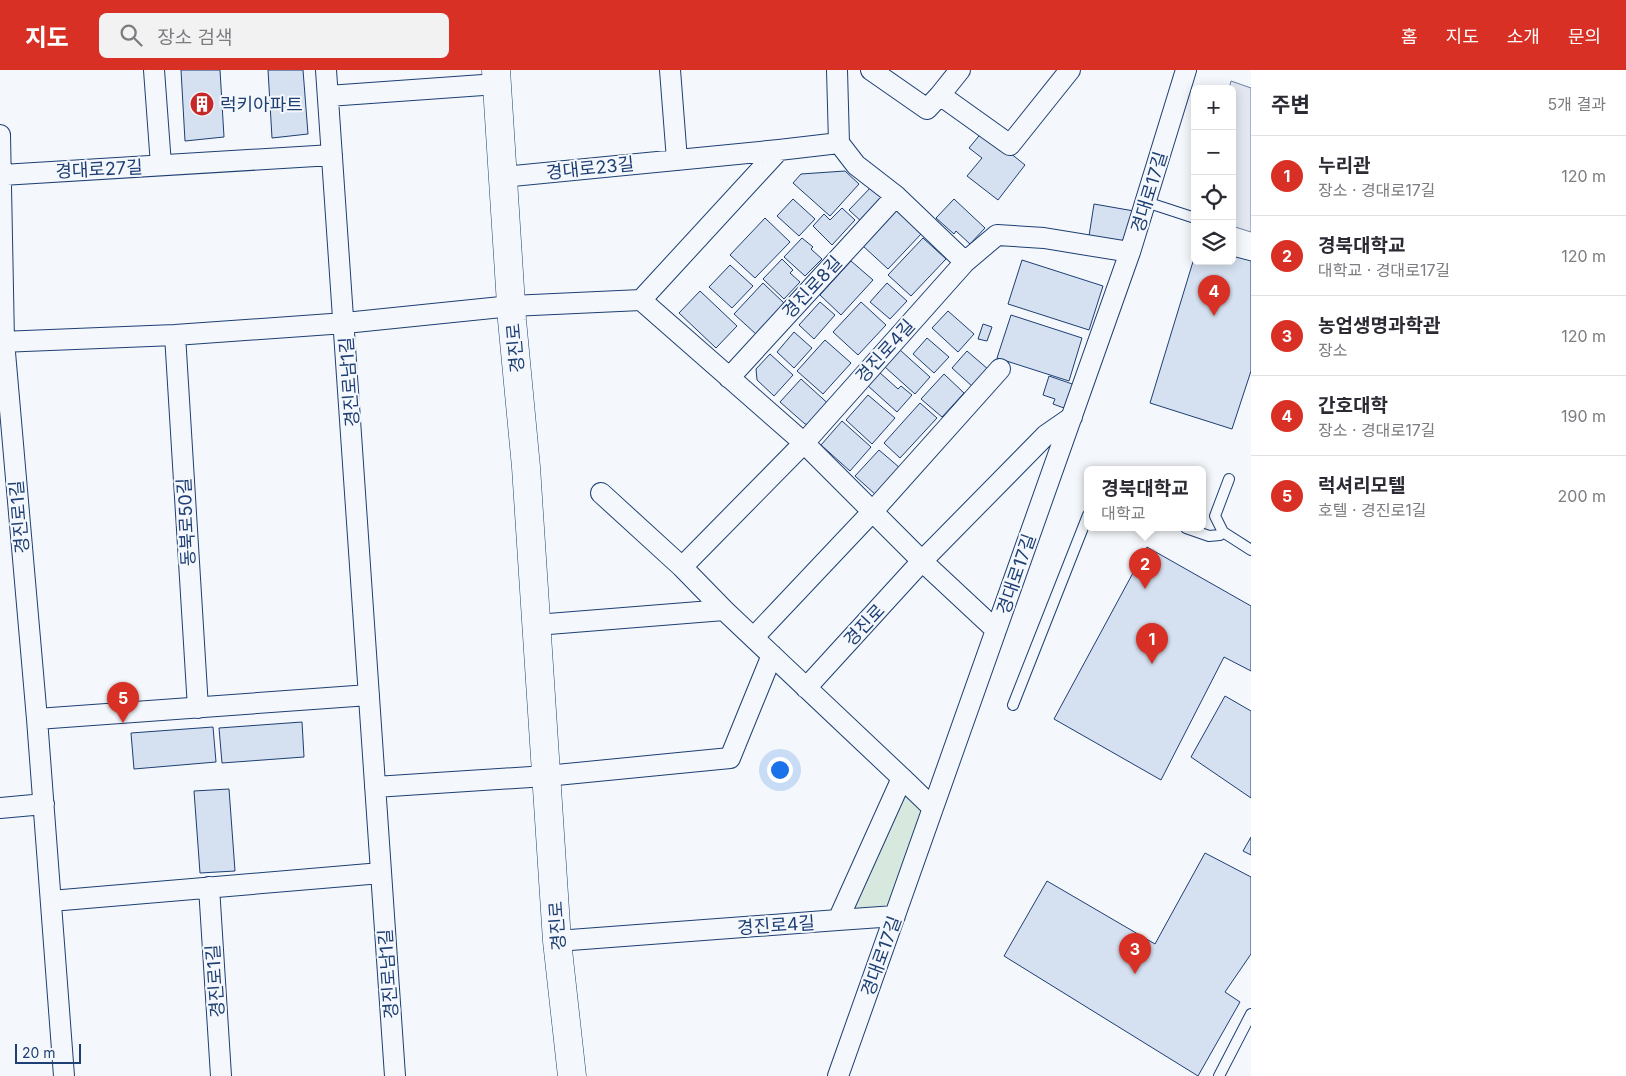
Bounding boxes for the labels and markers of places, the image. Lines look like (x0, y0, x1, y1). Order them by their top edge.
building icon: 럭키아파트 (189, 91, 215, 117)
place label: 럭키아파트 (220, 94, 303, 115)
pin: 4 (1198, 275, 1230, 316)
pin: 2 (1129, 548, 1161, 589)
pin: 1 (1136, 623, 1168, 664)
pin: 5 (107, 682, 139, 723)
pin: 3 (1119, 933, 1151, 974)

